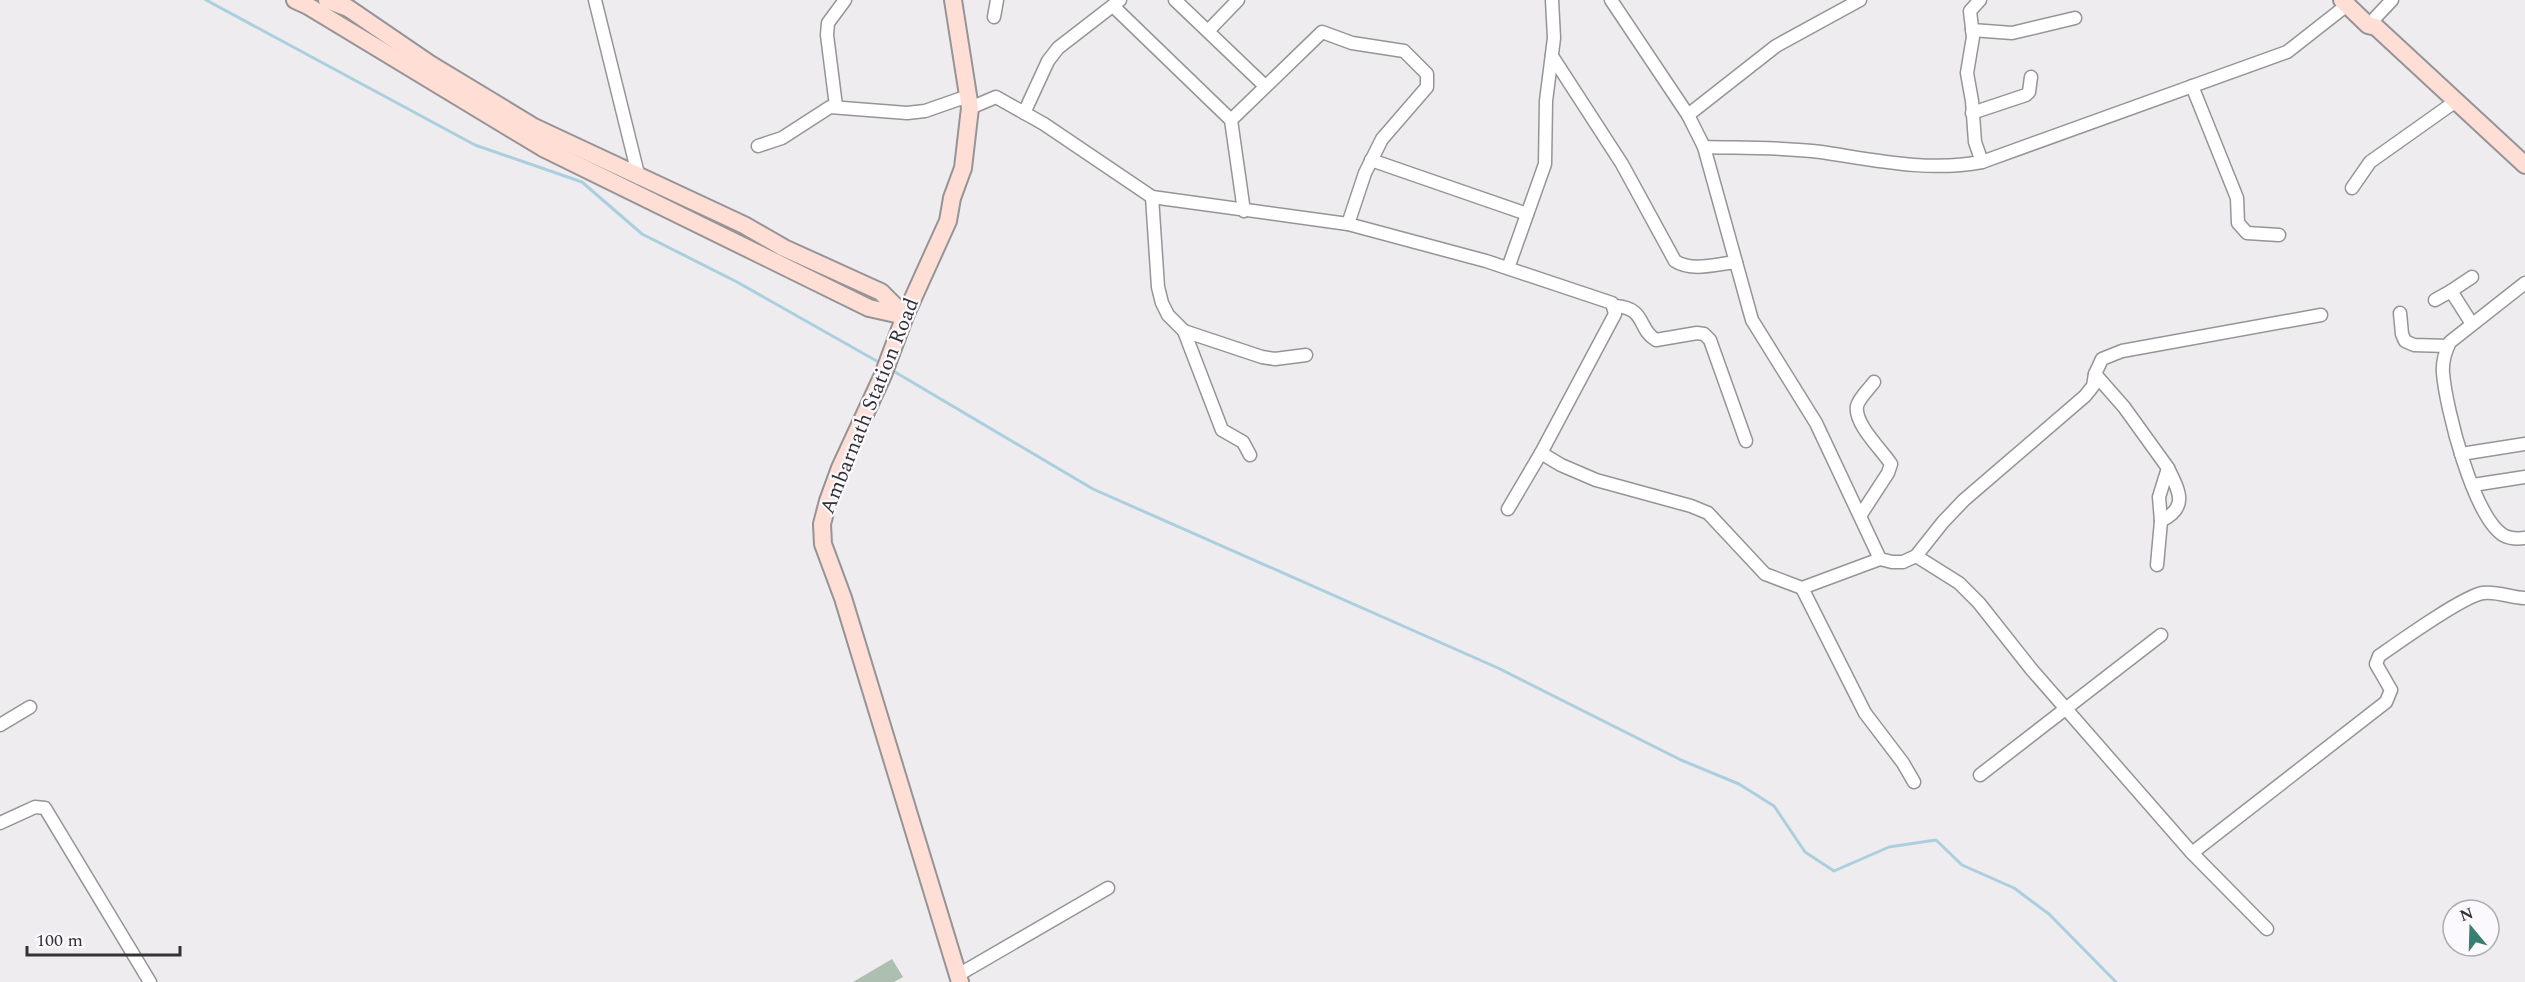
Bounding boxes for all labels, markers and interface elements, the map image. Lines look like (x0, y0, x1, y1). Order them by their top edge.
street label: Ambarnath Station Road (812, 293, 928, 519)
north arrow (2441, 898, 2501, 958)
text: N (2456, 901, 2477, 928)
scale bar (27, 919, 180, 957)
text: 100 m (36, 927, 83, 954)

